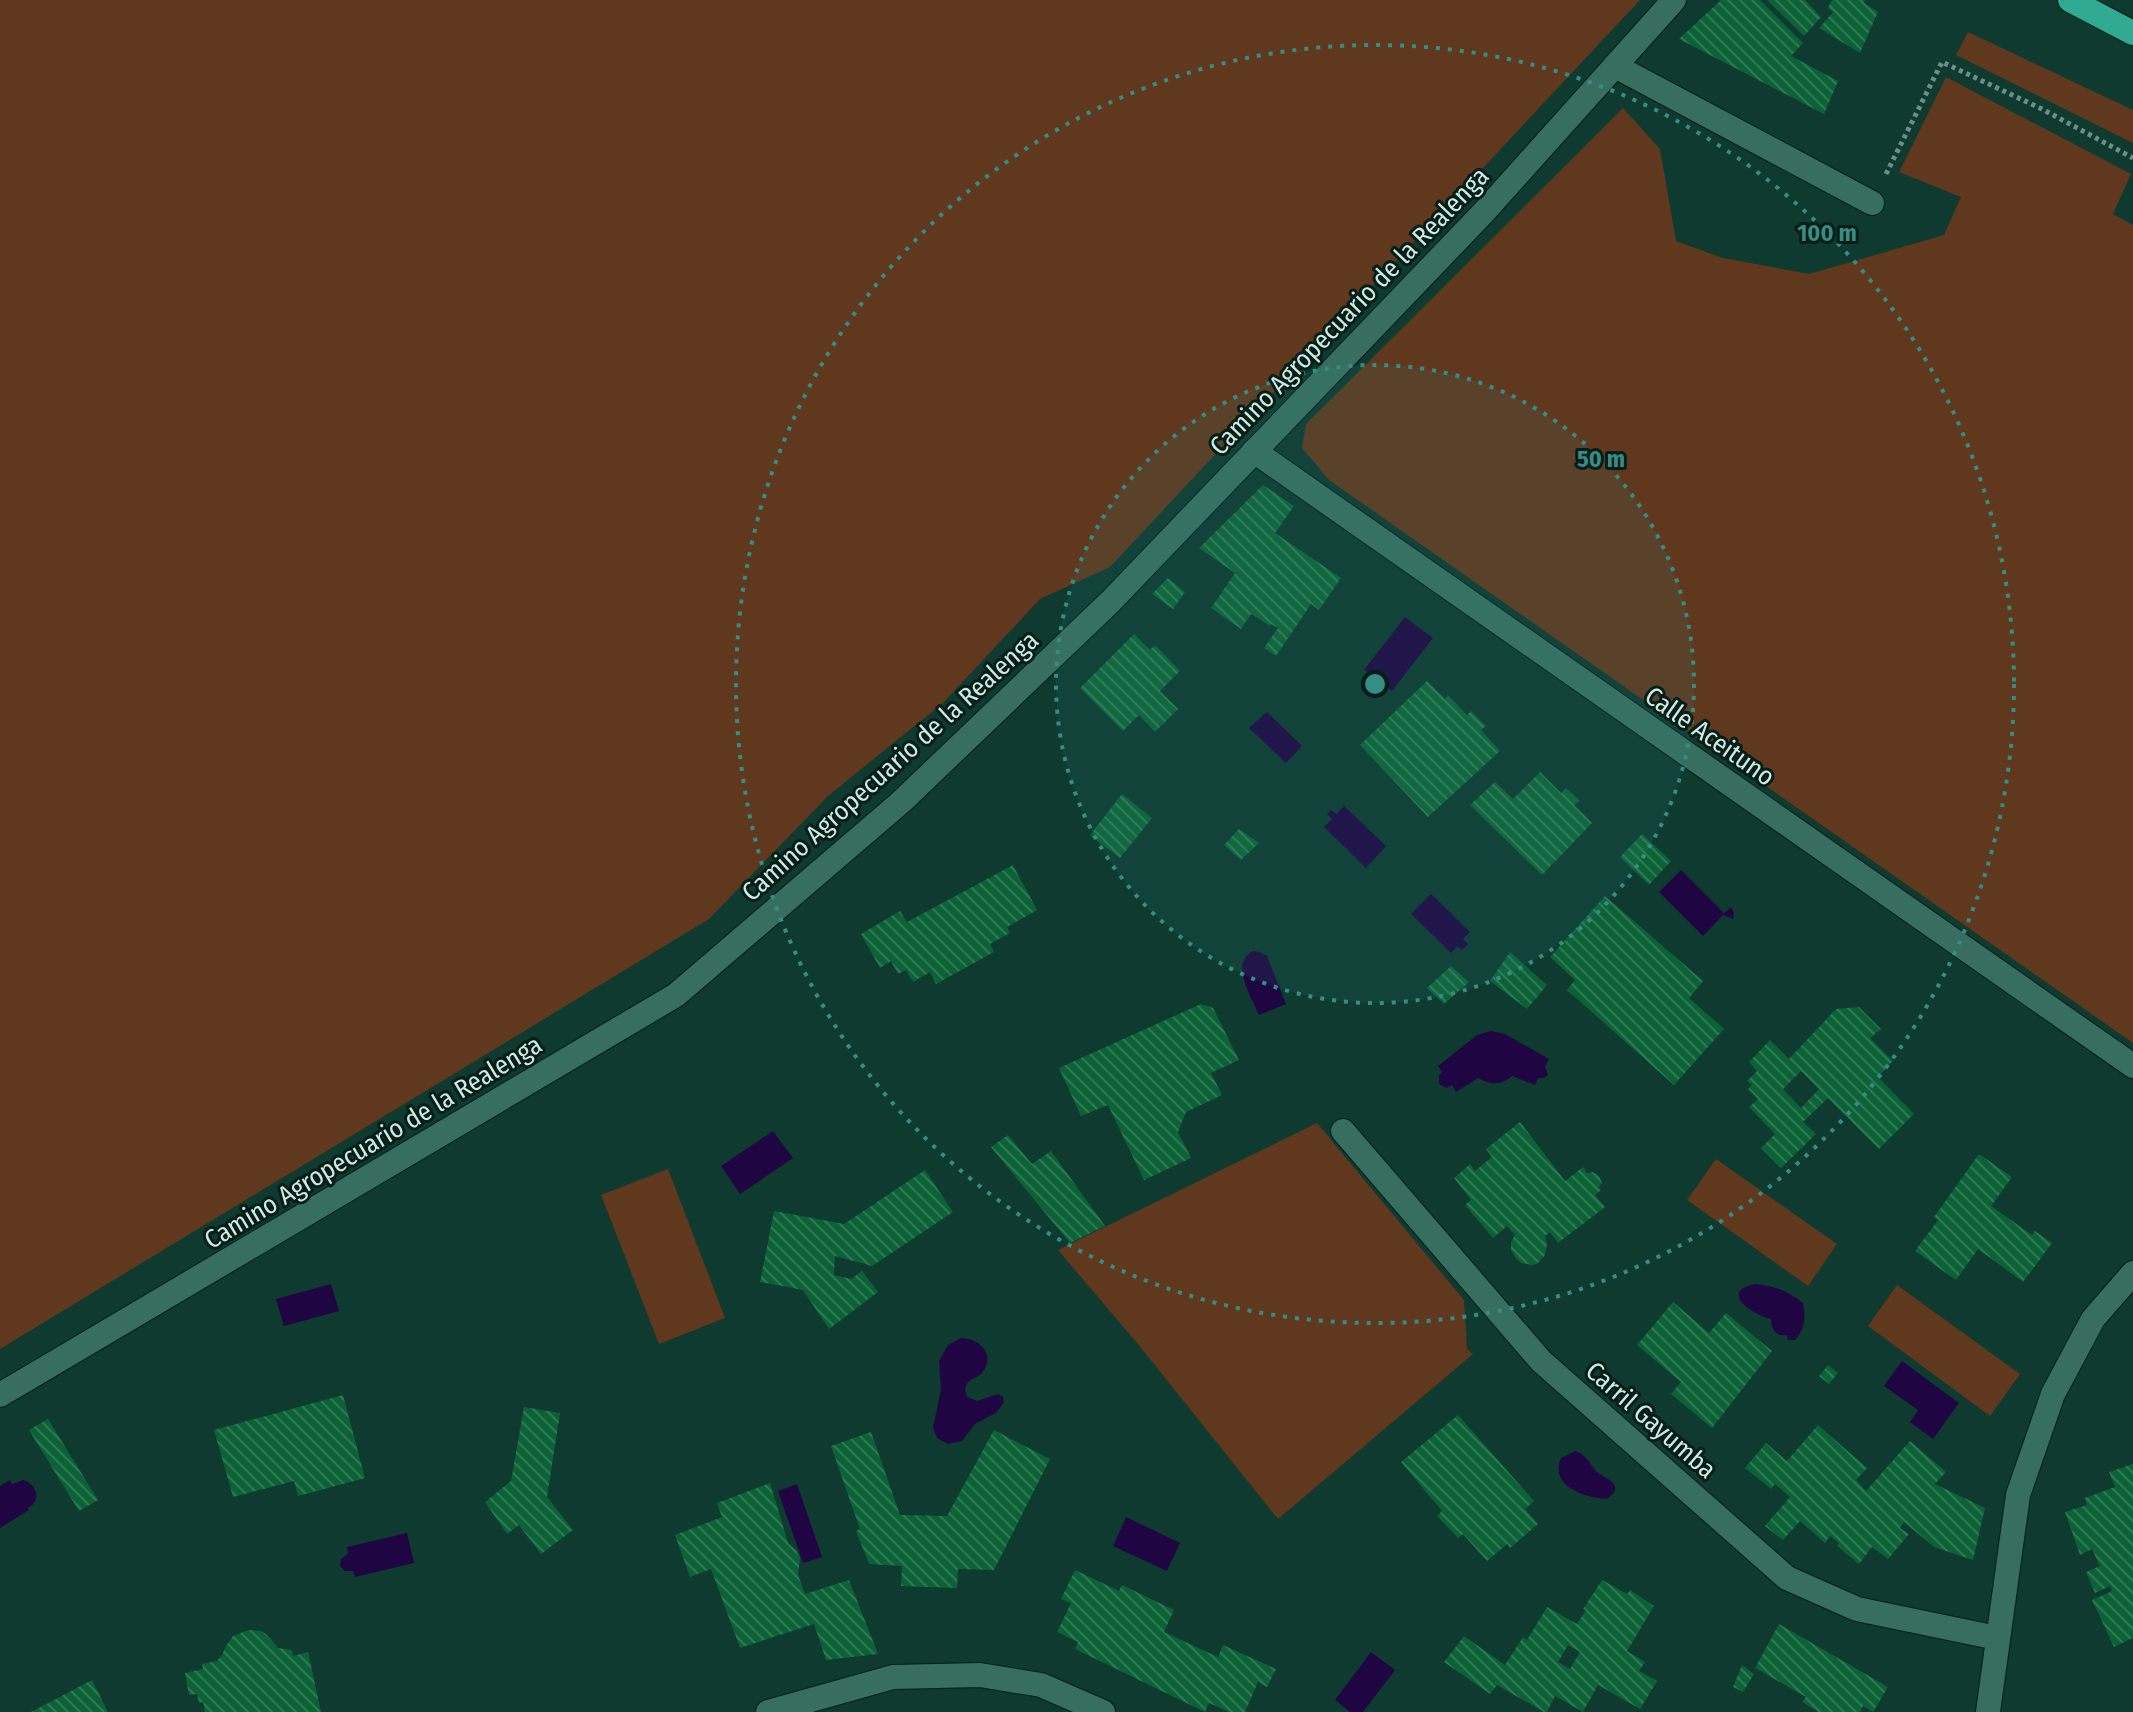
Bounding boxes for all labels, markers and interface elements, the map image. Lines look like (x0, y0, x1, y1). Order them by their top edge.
street label: Camino Agropecuario de la Realenga (1203, 161, 1495, 462)
text: 100 m (1797, 219, 1857, 247)
text: 50 m (1577, 445, 1625, 473)
street label: Camino Agropecuario de la Realenga (736, 625, 1045, 908)
centre of rings (1361, 670, 1389, 698)
street label: Calle Aceituno (1639, 680, 1781, 792)
street label: Camino Agropecuario de la Realenga (199, 1029, 548, 1256)
street label: Carril Gayumba (1579, 1355, 1722, 1485)

